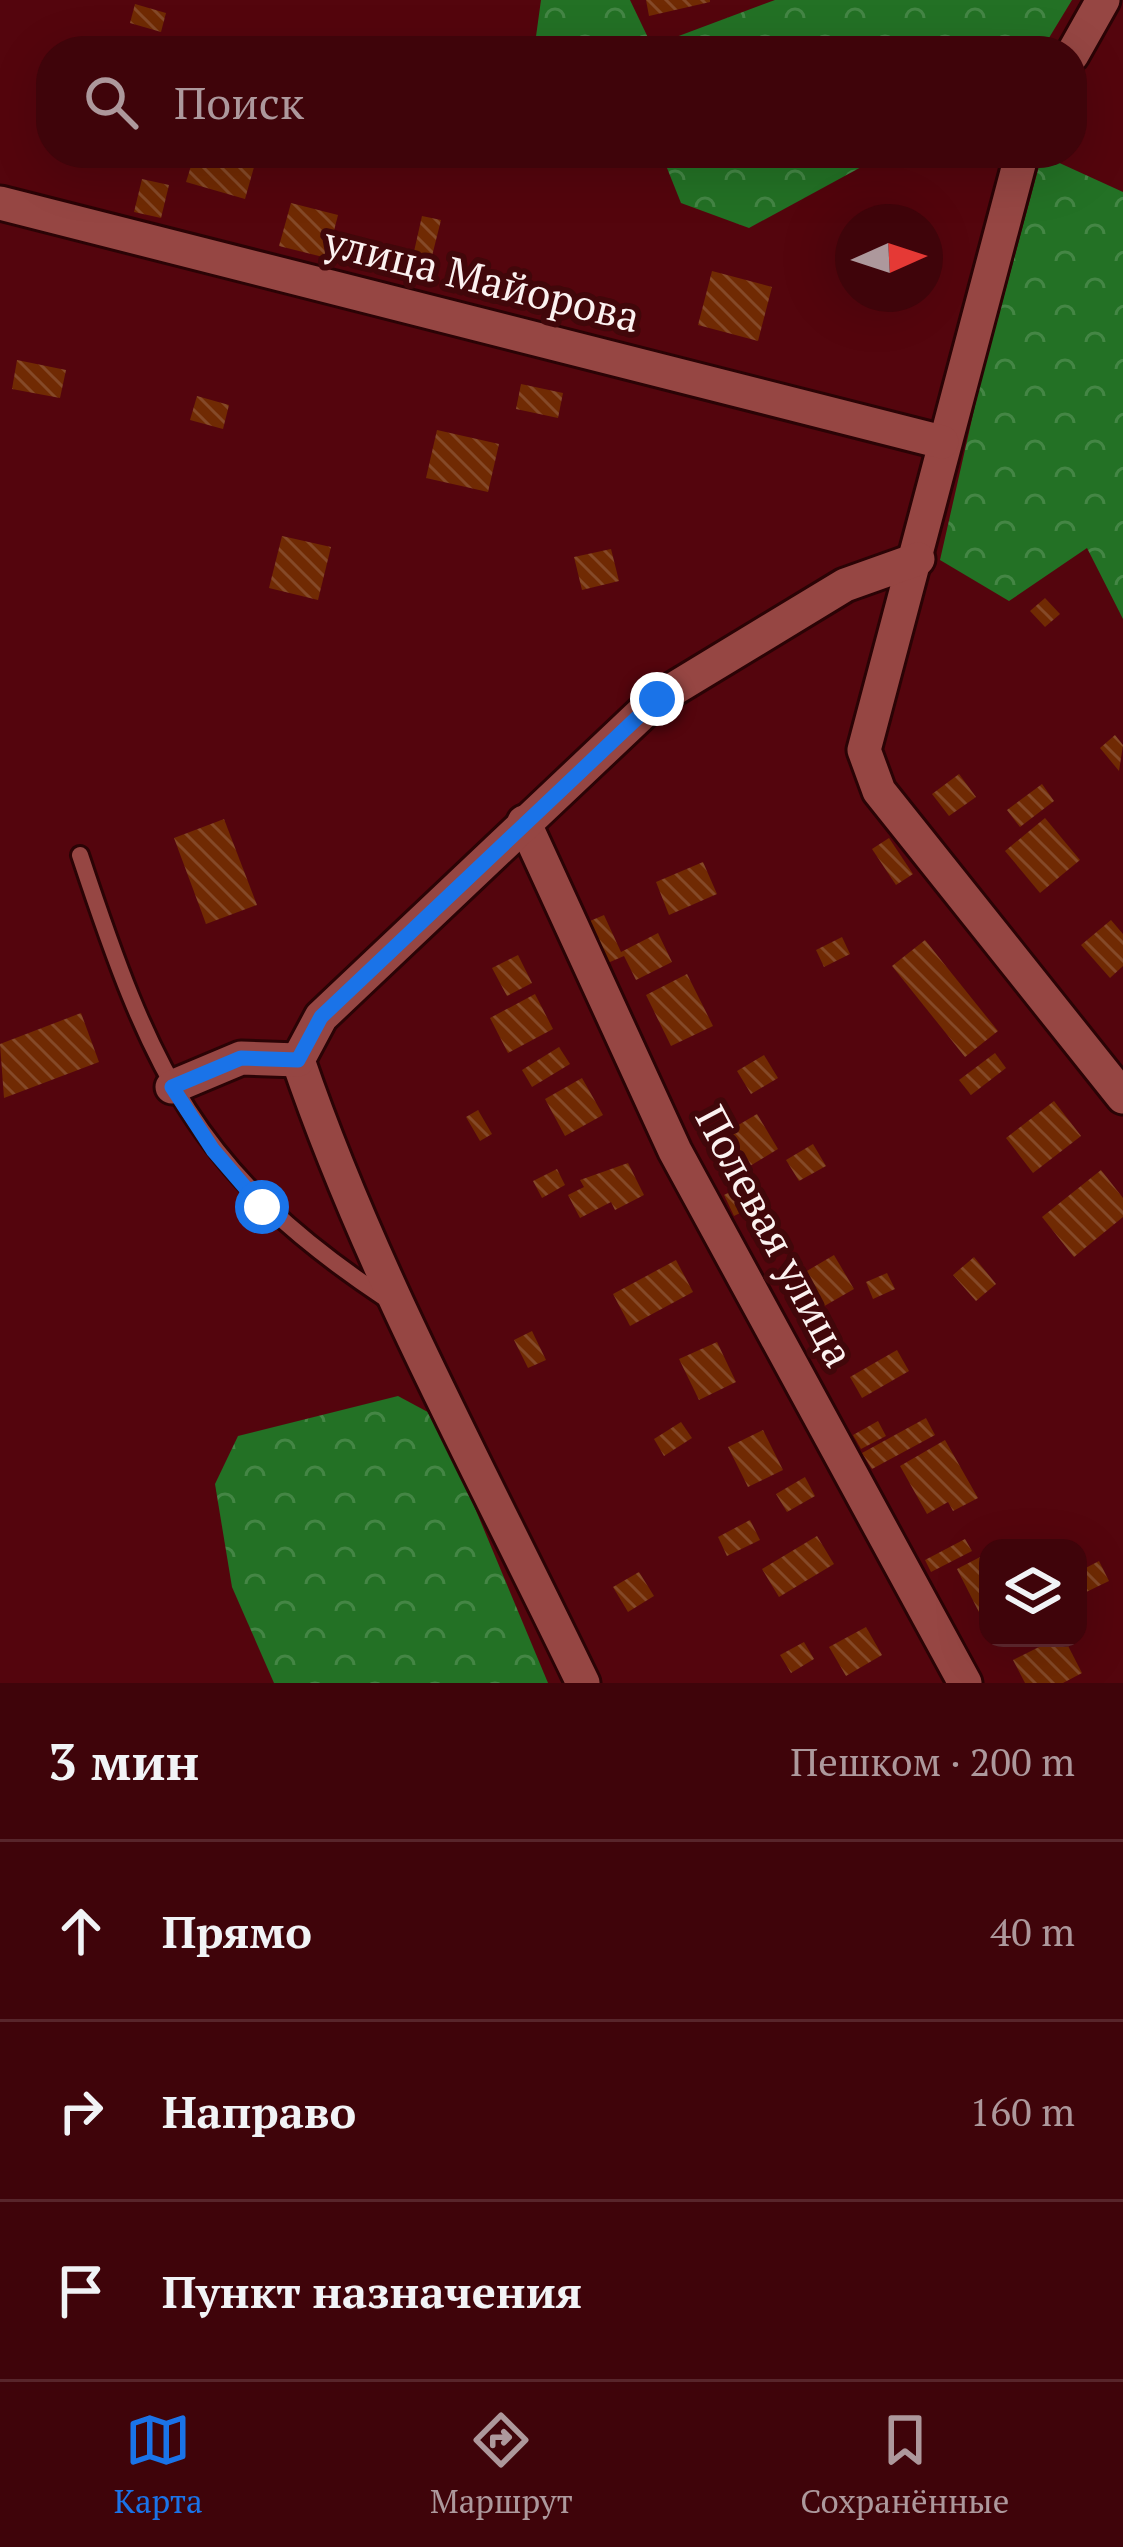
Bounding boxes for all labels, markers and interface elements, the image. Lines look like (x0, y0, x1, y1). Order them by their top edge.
search box (36, 36, 1087, 168)
icon: search (78, 69, 144, 135)
text: Поиск (174, 72, 304, 132)
north arrow (835, 204, 943, 312)
street label: улица Майорова (318, 212, 646, 344)
route end (630, 672, 684, 726)
street label: Полевая улица (684, 1095, 868, 1376)
route start (235, 1180, 289, 1234)
map controls (979, 1539, 1087, 1647)
button: layers (979, 1539, 1087, 1647)
text: 3 мин (48, 1727, 199, 1795)
text: Пешком · 200 m (790, 1735, 1075, 1787)
icon: ahead (48, 1898, 114, 1964)
text: Прямо (162, 1901, 312, 1961)
text: 40 m (990, 1905, 1075, 1957)
icon: right (48, 2078, 114, 2144)
text: Направо (162, 2081, 356, 2141)
text: 160 m (970, 2085, 1075, 2137)
icon: arrive (48, 2258, 114, 2324)
text: Пункт назначения (162, 2261, 582, 2321)
tab: Карта (114, 2407, 203, 2522)
tab: Маршрут (430, 2407, 573, 2522)
tab: Сохранённые (800, 2407, 1009, 2522)

